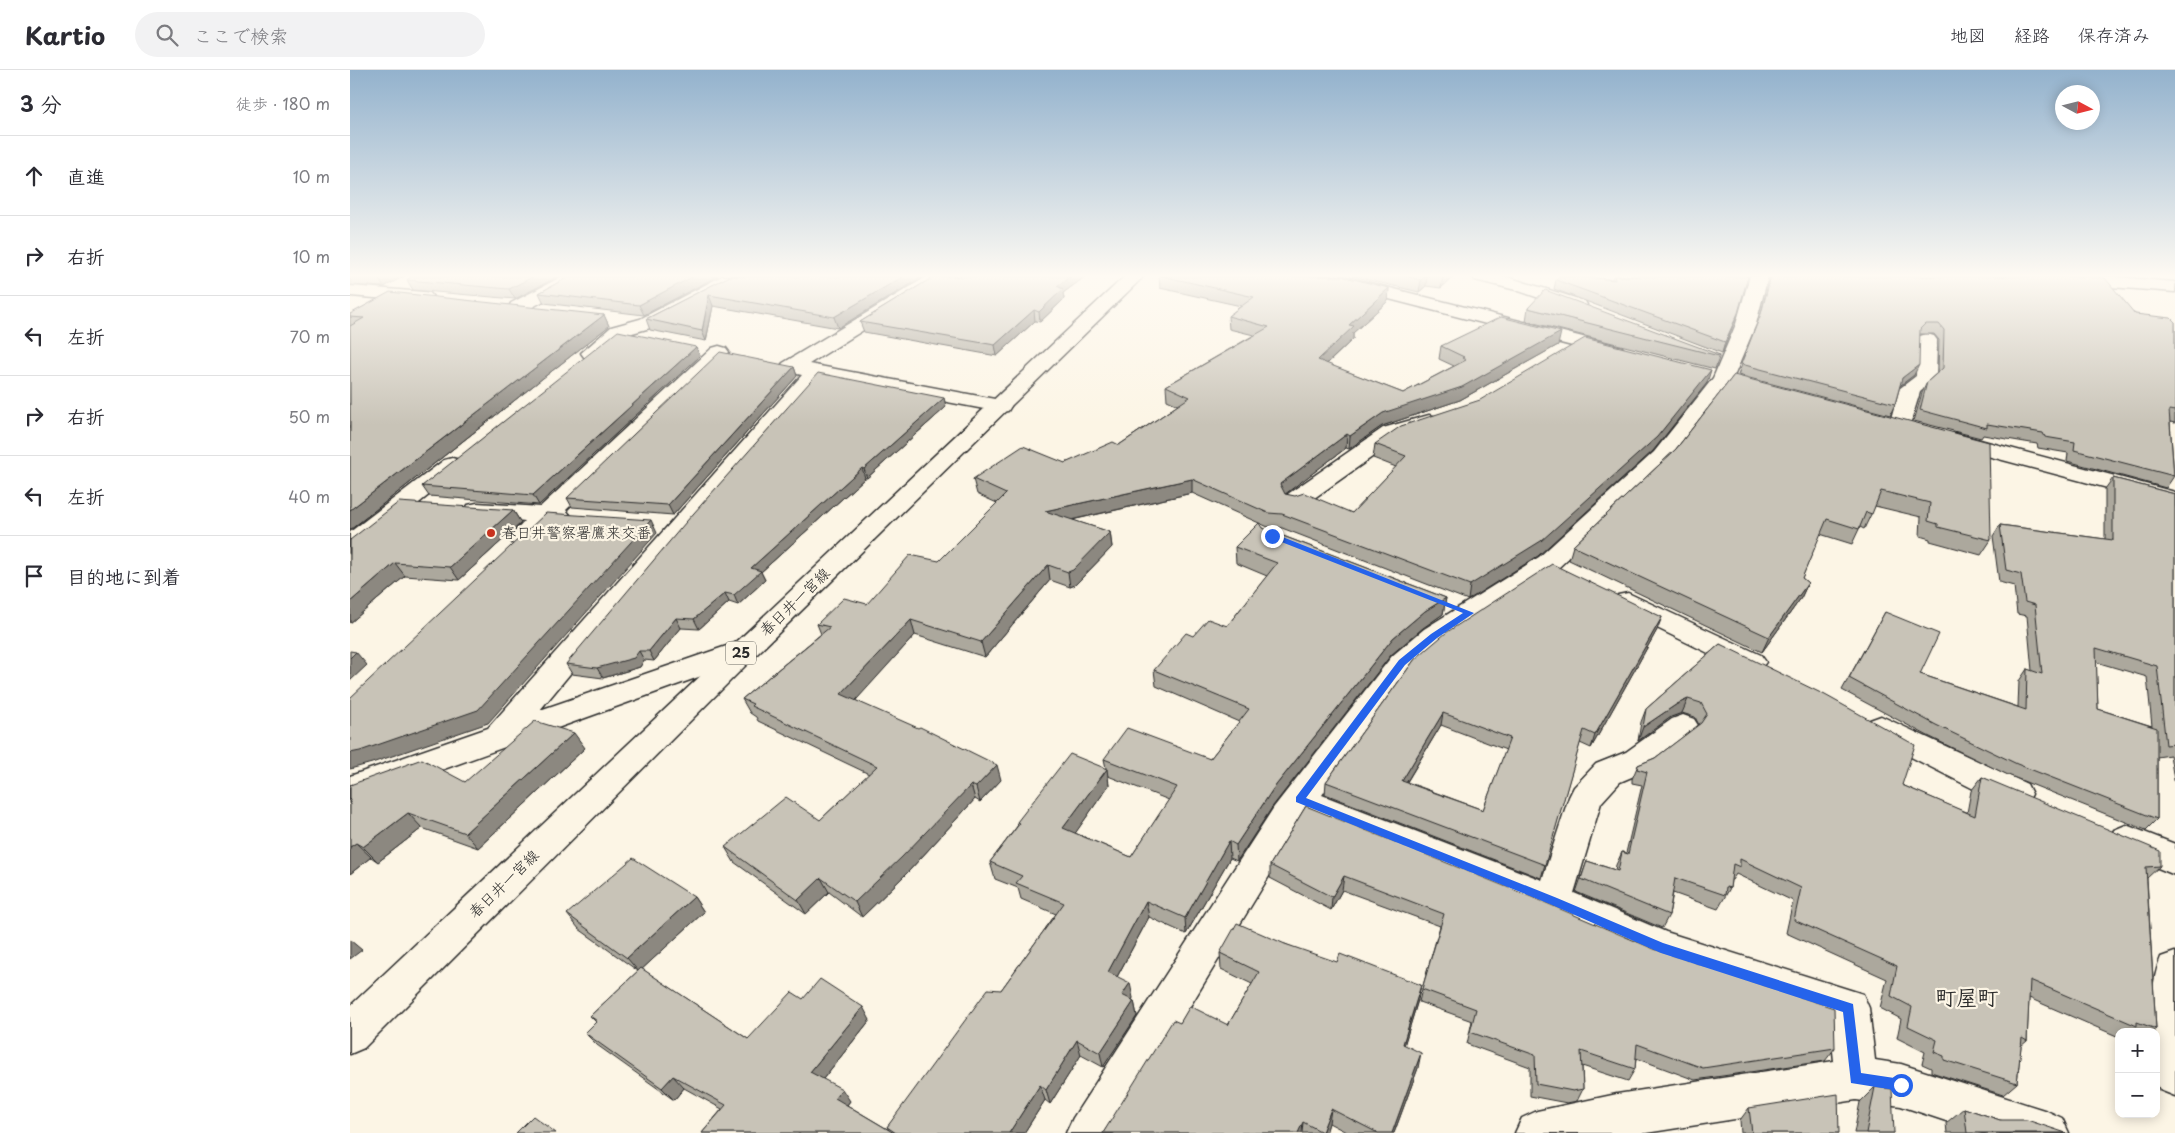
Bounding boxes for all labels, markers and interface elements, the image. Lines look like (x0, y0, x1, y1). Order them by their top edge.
search box (135, 12, 485, 57)
text: Kartio (25, 17, 105, 53)
icon: search (153, 21, 181, 49)
text: ここで検索 (193, 21, 288, 49)
text: 地図 (1950, 21, 1986, 48)
text: 経路 (2014, 21, 2050, 48)
text: 保存済み (2078, 21, 2150, 48)
north arrow (2055, 85, 2100, 130)
text: 3 分 (20, 87, 62, 119)
text: 徒歩 · 180 m (236, 91, 330, 115)
icon: ahead (20, 162, 48, 190)
text: 直進 (67, 162, 105, 190)
text: 10 m (293, 164, 330, 188)
icon: right (20, 242, 48, 270)
text: 右折 (67, 242, 105, 270)
text: 10 m (293, 244, 330, 268)
icon: left (20, 322, 48, 350)
text: 左折 (67, 322, 105, 350)
text: 70 m (290, 324, 330, 348)
icon: right (20, 402, 48, 430)
text: 右折 (67, 402, 105, 430)
text: 50 m (289, 404, 330, 428)
icon: left (20, 482, 48, 510)
text: 左折 (67, 482, 105, 510)
text: 40 m (288, 484, 330, 508)
place label: 春日井警察署鷹来交番 (501, 520, 651, 543)
route end (1261, 525, 1284, 548)
marker: 春日井警察署鷹来交番 (485, 527, 497, 539)
street label: 春日井一宮線 (754, 561, 834, 640)
icon: arrive (20, 562, 48, 590)
text: 目的地に到着 (67, 562, 181, 590)
road number: 25 (726, 642, 756, 664)
street label: 春日井一宮線 (463, 843, 543, 922)
district label: 町屋町 (1936, 980, 1999, 1012)
map controls (2115, 1028, 2160, 1118)
button: + (2115, 1028, 2160, 1073)
button: − (2115, 1073, 2160, 1118)
route start (1890, 1074, 1913, 1097)

